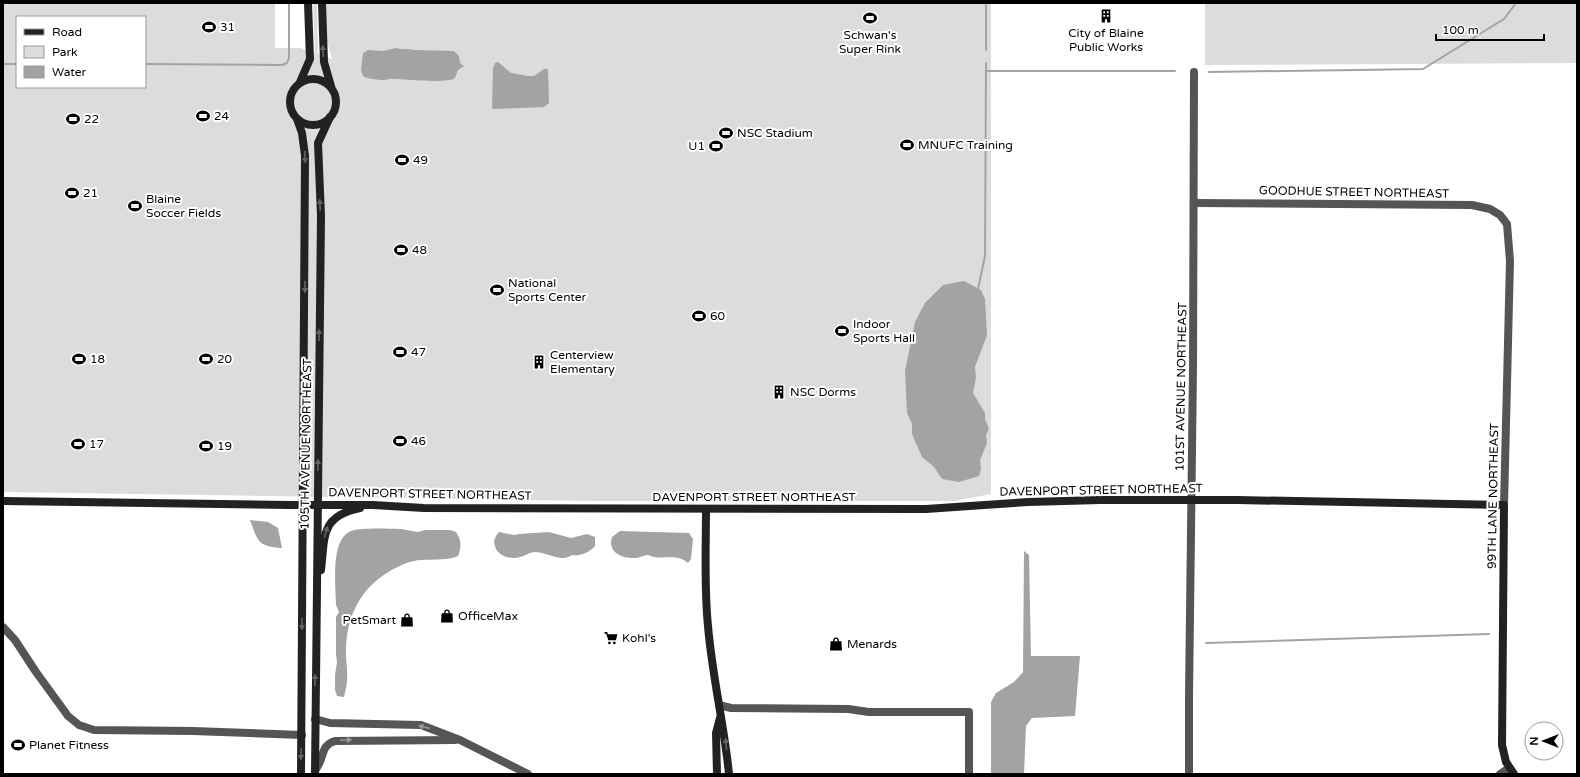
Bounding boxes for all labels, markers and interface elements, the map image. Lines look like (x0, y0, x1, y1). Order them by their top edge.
building icon: City of Blaine Public Works (1098, 8, 1114, 24)
sports icon: Schwan's Super Rink (862, 10, 878, 26)
legend (16, 16, 146, 88)
scale bar (1436, 16, 1544, 42)
sports icon: 31 (201, 19, 217, 35)
place label: 31 (220, 20, 235, 34)
text: 100 m (1442, 23, 1479, 37)
text: Road (52, 25, 82, 39)
place label: City of Blaine Public Works (1068, 26, 1144, 54)
place label: Schwan's Super Rink (839, 28, 901, 56)
text: Park (52, 45, 78, 59)
one-way arrow (320, 45, 327, 57)
text: Water (52, 65, 87, 79)
sports icon: 24 (195, 108, 211, 124)
place label: 24 (214, 109, 230, 123)
sports icon: 22 (65, 111, 81, 127)
place label: 22 (84, 112, 99, 126)
sports icon: NSC Stadium (718, 125, 734, 141)
place label: NSC Stadium (737, 126, 813, 140)
sports icon: MNUFC Training (899, 137, 915, 153)
sports icon: U1 (708, 138, 724, 154)
place label: MNUFC Training (918, 138, 1013, 152)
place label: U1 (688, 139, 705, 153)
one-way arrow (302, 151, 308, 164)
sports icon: 49 (394, 152, 410, 168)
place label: 49 (413, 153, 428, 167)
street label: GOODHUE STREET NORTHEAST (1259, 183, 1450, 201)
sports icon: 21 (64, 185, 80, 201)
place label: 21 (83, 186, 98, 200)
place label: Blaine Soccer Fields (146, 192, 221, 220)
sports icon: Blaine Soccer Fields (127, 198, 143, 214)
one-way arrow (317, 198, 323, 211)
sports icon: 48 (393, 242, 409, 258)
place label: 48 (412, 243, 427, 257)
place label: National Sports Center (508, 276, 587, 304)
one-way arrow (302, 281, 308, 294)
sports icon: National Sports Center (489, 282, 505, 298)
street label: 101ST AVENUE NORTHEAST (1173, 302, 1189, 472)
sports icon: 60 (691, 308, 707, 324)
place label: 60 (710, 309, 726, 323)
place label: Indoor Sports Hall (853, 317, 915, 345)
sports icon: Indoor Sports Hall (834, 323, 850, 339)
one-way arrow (316, 328, 322, 341)
sports icon: 47 (392, 344, 408, 360)
place label: 47 (411, 345, 426, 359)
place label: Centerview Elementary (550, 348, 615, 376)
sports icon: 18 (71, 351, 87, 367)
sports icon: 20 (198, 351, 214, 367)
place label: 18 (90, 352, 105, 366)
place label: 20 (217, 352, 233, 366)
building icon: Centerview Elementary (531, 354, 547, 370)
street label: 105TH AVENUE NORTHEAST (298, 358, 315, 530)
building icon: NSC Dorms (771, 384, 787, 400)
place label: NSC Dorms (790, 385, 856, 399)
street label: 99TH LANE NORTHEAST (1485, 422, 1501, 569)
sports icon: 46 (392, 433, 408, 449)
place label: 46 (411, 434, 426, 448)
sports icon: 17 (70, 436, 86, 452)
place label: 17 (89, 437, 104, 451)
sports icon: 19 (198, 438, 214, 454)
place label: 19 (217, 439, 232, 453)
one-way arrow (315, 458, 321, 471)
street label: DAVENPORT STREET NORTHEAST (999, 481, 1203, 499)
street label: DAVENPORT STREET NORTHEAST (328, 485, 532, 503)
street label: DAVENPORT STREET NORTHEAST (652, 490, 856, 504)
one-way arrow (323, 526, 329, 538)
shop icon: OfficeMax (439, 608, 455, 624)
place label: OfficeMax (458, 609, 518, 623)
shop icon: PetSmart (399, 612, 415, 628)
place label: PetSmart (342, 613, 396, 627)
one-way arrow (299, 618, 305, 631)
supermarket icon: Kohl's (603, 630, 619, 646)
place label: Kohl's (622, 631, 656, 645)
shop icon: Menards (828, 636, 844, 652)
place label: Menards (847, 637, 897, 651)
one-way arrow (312, 674, 319, 686)
north arrow (1524, 721, 1564, 761)
one-way arrow (417, 724, 429, 730)
sports icon: Planet Fitness (10, 737, 26, 753)
one-way arrow (340, 737, 352, 744)
text: N (1528, 737, 1541, 745)
place label: Planet Fitness (29, 738, 109, 752)
one-way arrow (723, 738, 729, 750)
one-way arrow (298, 748, 305, 760)

